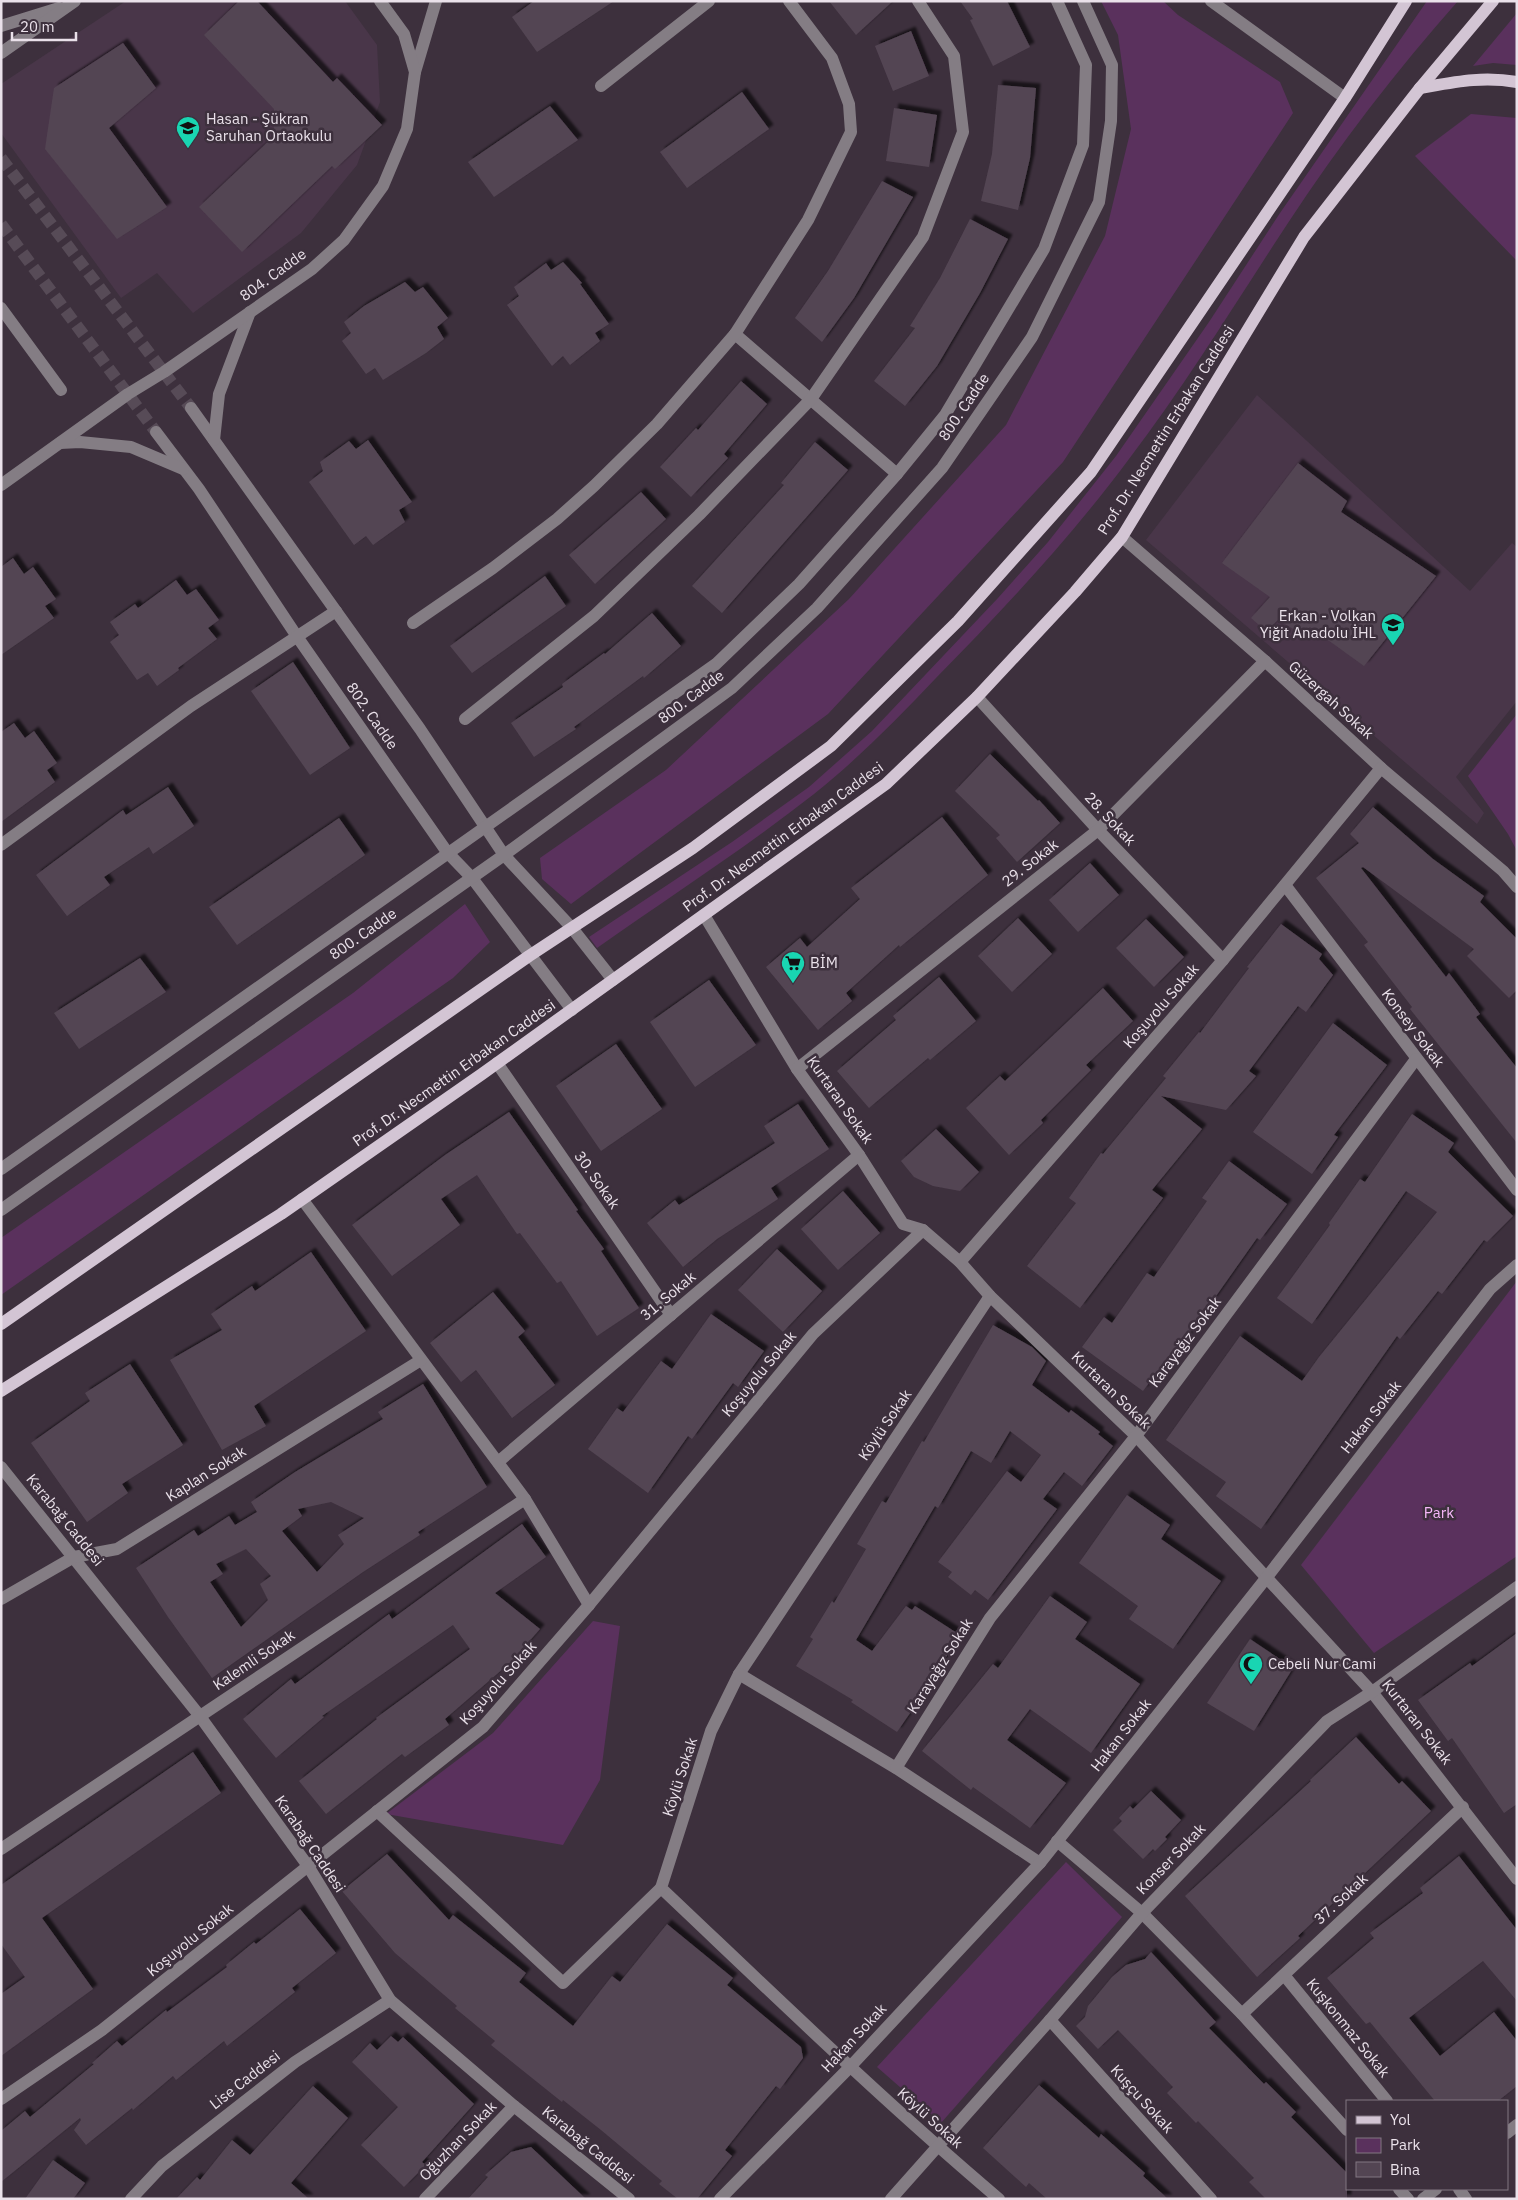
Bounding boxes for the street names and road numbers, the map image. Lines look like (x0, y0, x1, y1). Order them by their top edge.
street label: 804. Cadde (236, 244, 310, 305)
street label: Prof. Dr. Necmettin Erbakan Caddesi (1093, 321, 1238, 538)
street label: 800. Cadde (934, 369, 993, 444)
street label: Güzergah Sokak (1285, 656, 1378, 743)
street label: 800. Cadde (654, 666, 727, 728)
street label: 802. Cadde (342, 678, 402, 753)
street label: Prof. Dr. Necmettin Erbakan Caddesi (679, 757, 887, 916)
street label: 28. Sokak (1081, 788, 1140, 850)
street label: 29. Sokak (998, 835, 1062, 891)
street label: 800. Cadde (325, 904, 400, 964)
street label: Koşuyolu Sokak (1119, 959, 1203, 1052)
street label: Konsey Sokak (1378, 985, 1449, 1071)
street label: Prof. Dr. Necmettin Erbakan Caddesi (349, 995, 559, 1150)
street label: Kurtaran Sokak (803, 1052, 878, 1147)
street label: 30. Sokak (571, 1147, 624, 1212)
street label: 31. Sokak (636, 1267, 699, 1324)
street label: Karayağız Sokak (1144, 1292, 1225, 1391)
street label: Koşuyolu Sokak (717, 1327, 800, 1420)
street label: Kurtaran Sokak (1068, 1347, 1155, 1432)
street label: Hakan Sokak (1336, 1376, 1405, 1457)
street label: Köylü Sokak (854, 1385, 915, 1464)
street label: Kaplan Sokak (162, 1441, 249, 1506)
street label: Karabağ Caddesi (22, 1470, 108, 1570)
street label: Karayağız Sokak (903, 1614, 977, 1717)
street label: Kalemli Sokak (209, 1625, 298, 1694)
street label: Koşuyolu Sokak (455, 1637, 540, 1728)
street label: Kurtaran Sokak (1378, 1675, 1457, 1768)
street label: Hakan Sokak (1086, 1694, 1155, 1775)
street label: Köylü Sokak (658, 1735, 701, 1819)
street label: Karabağ Caddesi (271, 1792, 350, 1896)
street label: Konser Sokak (1132, 1819, 1209, 1898)
street label: 37. Sokak (1310, 1869, 1372, 1928)
street label: Koşuyolu Sokak (142, 1899, 237, 1980)
street label: Kuşkonmaz Sokak (1303, 1974, 1394, 2081)
street label: Hakan Sokak (817, 1999, 890, 2076)
street label: Lise Caddesi (206, 2046, 284, 2113)
street label: Kuşçu Sokak (1107, 2060, 1178, 2137)
street label: Köylü Sokak (894, 2083, 967, 2152)
street label: Oğuzhan Sokak (415, 2097, 500, 2184)
street label: Karabağ Caddesi (538, 2102, 638, 2188)

